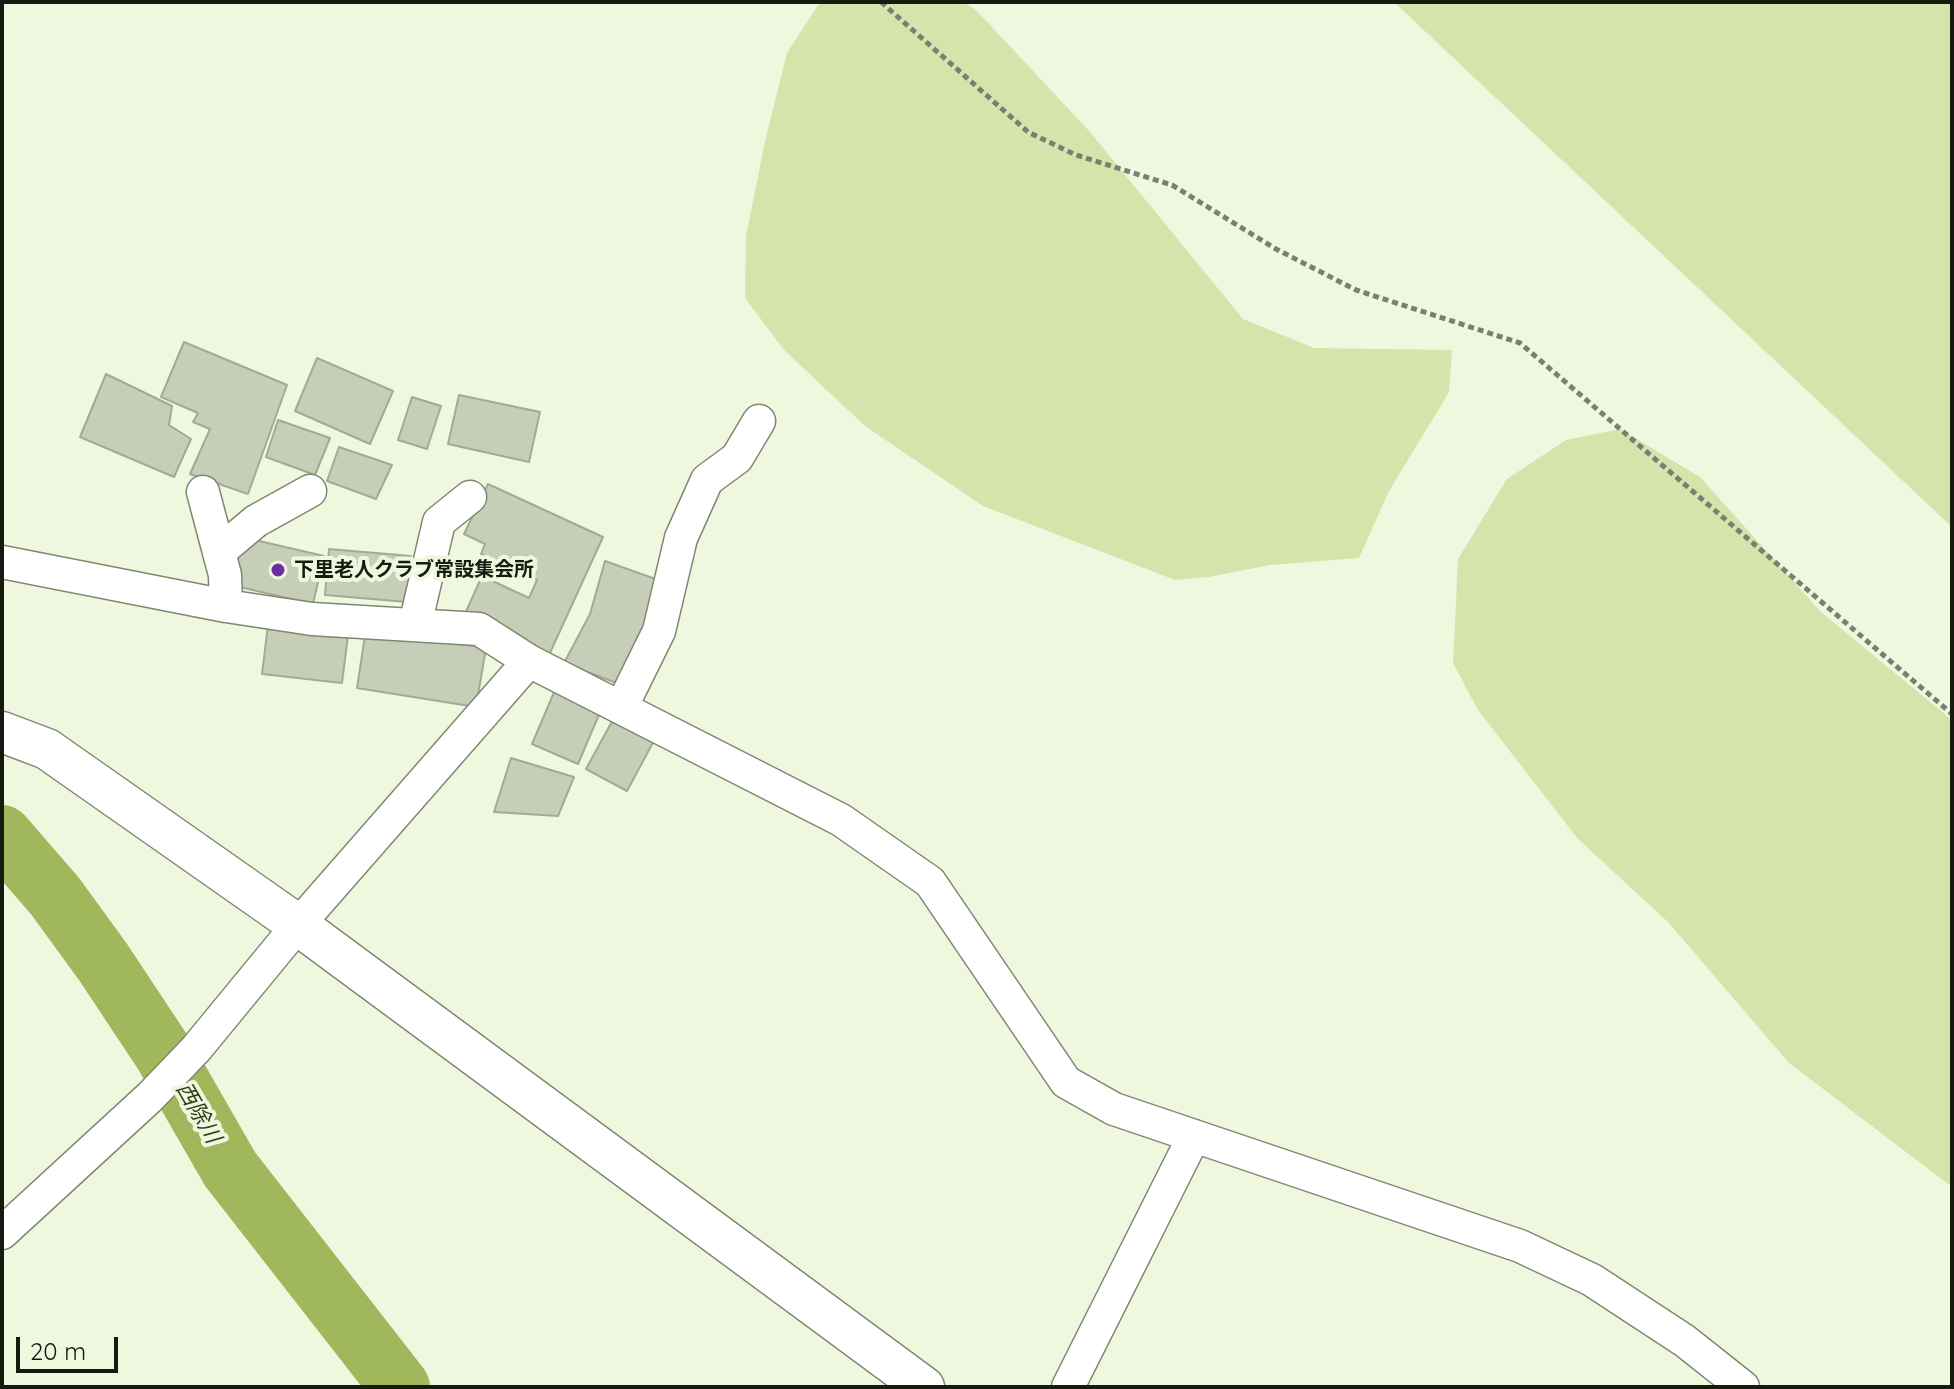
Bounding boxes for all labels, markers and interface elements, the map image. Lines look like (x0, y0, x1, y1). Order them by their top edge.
place label: 下里老人クラブ常設集会所 (294, 558, 534, 582)
marker: 下里老人クラブ常設集会所 (269, 561, 287, 579)
water label: 西除川 (170, 1078, 226, 1148)
scale bar (20, 1321, 122, 1371)
text: 20 m (30, 1336, 86, 1366)

